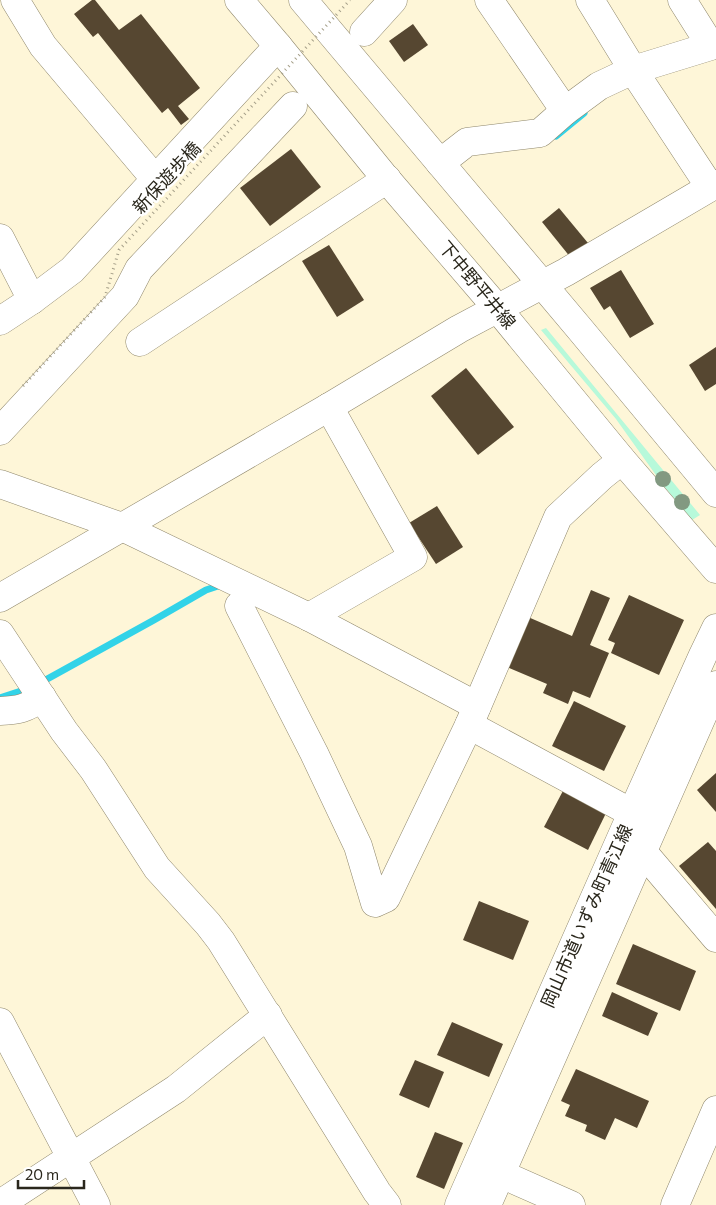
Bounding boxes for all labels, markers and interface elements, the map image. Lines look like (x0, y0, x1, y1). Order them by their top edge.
street label: 新保遊歩橋 (128, 137, 205, 218)
street label: 下中野平井線 (435, 236, 521, 333)
street label: 岡山市道いずみ町青江線 (536, 821, 636, 1011)
scale bar (18, 1158, 84, 1190)
text: 20 m (25, 1165, 59, 1183)

